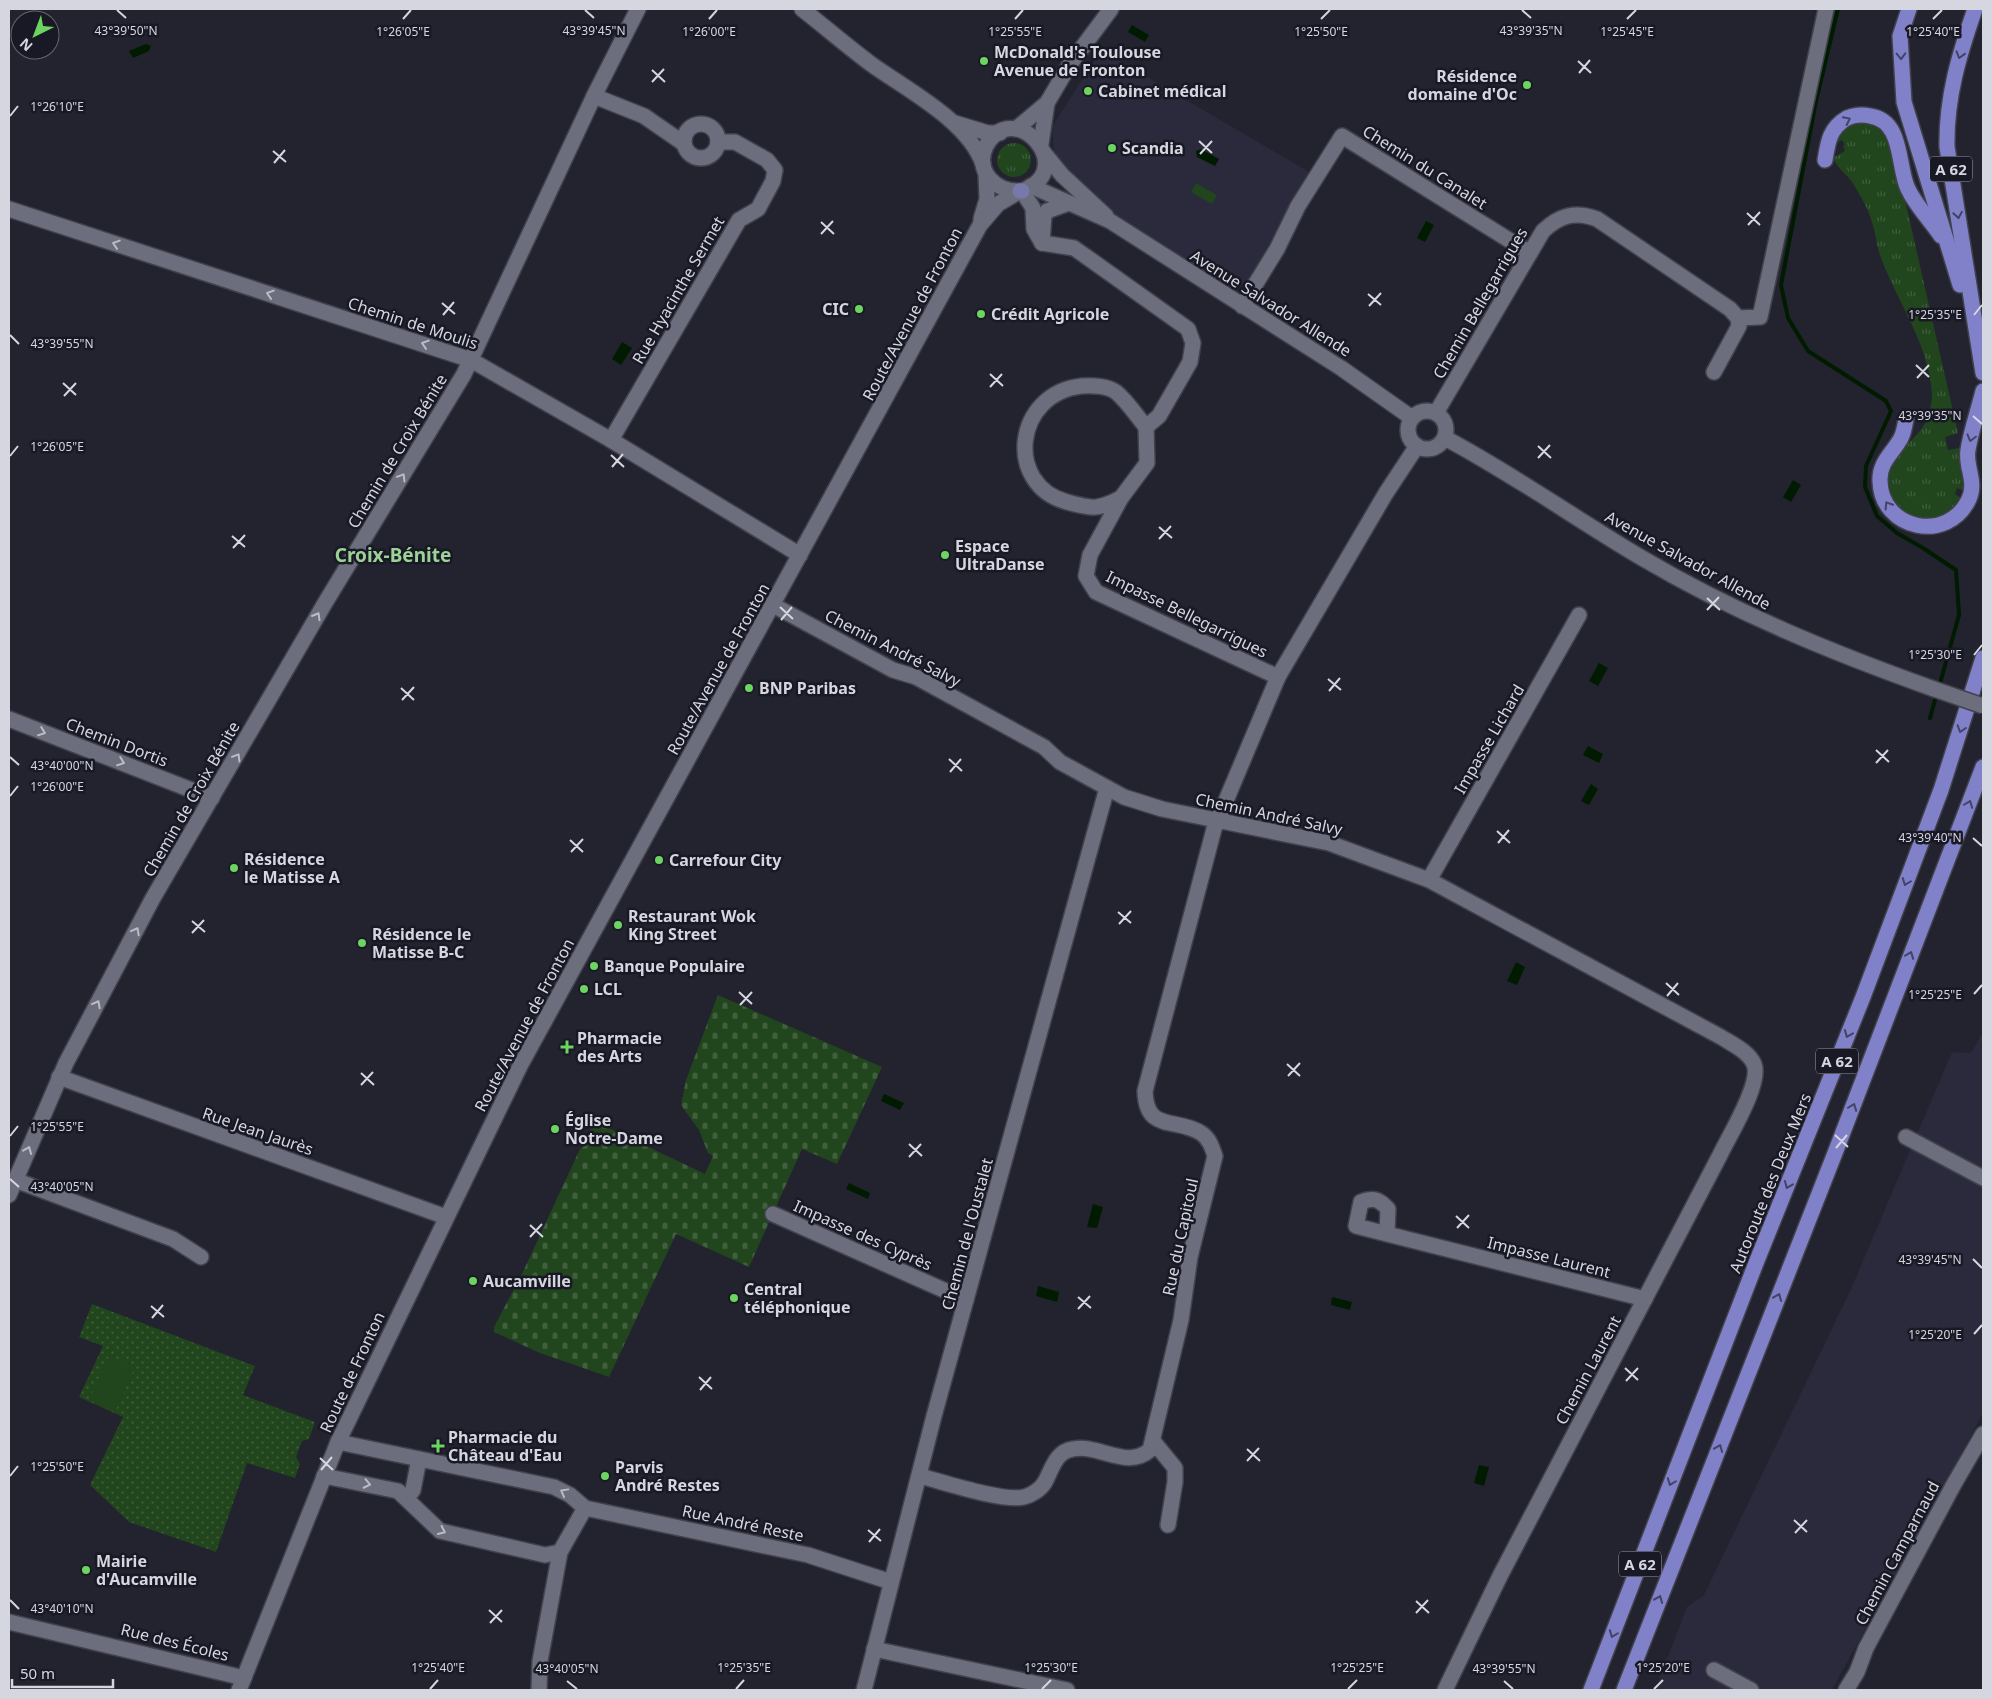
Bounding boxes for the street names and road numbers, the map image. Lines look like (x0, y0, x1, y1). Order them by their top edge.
street label: Chemin du Canalet (1359, 120, 1492, 214)
road number: A 62 (1930, 156, 1972, 182)
street label: Rue Hyacinthe Sermet (627, 212, 729, 368)
street label: Chemin Bellegarrigues (1428, 223, 1532, 383)
street label: Route/Avenue de Fronton (857, 224, 967, 404)
street label: Avenue Salvador Allende (1186, 244, 1356, 362)
street label: Chemin de Moulis (345, 292, 481, 354)
street label: Chemin de Croix Bénite (342, 370, 452, 532)
street label: Avenue Salvador Allende (1601, 505, 1775, 615)
street label: Impasse Bellegarrigues (1103, 565, 1271, 663)
street label: Route/Avenue de Fronton (662, 579, 774, 759)
street label: Chemin André Salvy (821, 604, 965, 692)
street label: Impasse Lichard (1449, 680, 1529, 798)
street label: Chemin Dortis (63, 712, 171, 772)
street label: Chemin de Croix Bénite (137, 717, 245, 881)
street label: Chemin André Salvy (1193, 788, 1345, 841)
street label: Route/Avenue de Fronton (469, 935, 579, 1115)
road number: A 62 (1816, 1048, 1858, 1074)
street label: Autoroute des Deux Mers (1724, 1090, 1816, 1276)
street label: Rue Jean Jaurès (200, 1102, 316, 1160)
street label: Chemin de l'Oustalet (936, 1155, 998, 1312)
street label: Rue du Capitoul (1157, 1176, 1203, 1298)
street label: Impasse des Cyprès (790, 1195, 936, 1275)
street label: Impasse Laurent (1485, 1231, 1613, 1283)
street label: Route de Fronton (314, 1308, 390, 1436)
street label: Chemin Laurent (1550, 1311, 1626, 1428)
street label: Chemin Camparnaud (1850, 1477, 1944, 1629)
street label: Rue André Reste (680, 1499, 806, 1547)
road number: A 62 (1619, 1552, 1661, 1576)
street label: Rue des Écoles (119, 1618, 231, 1666)

